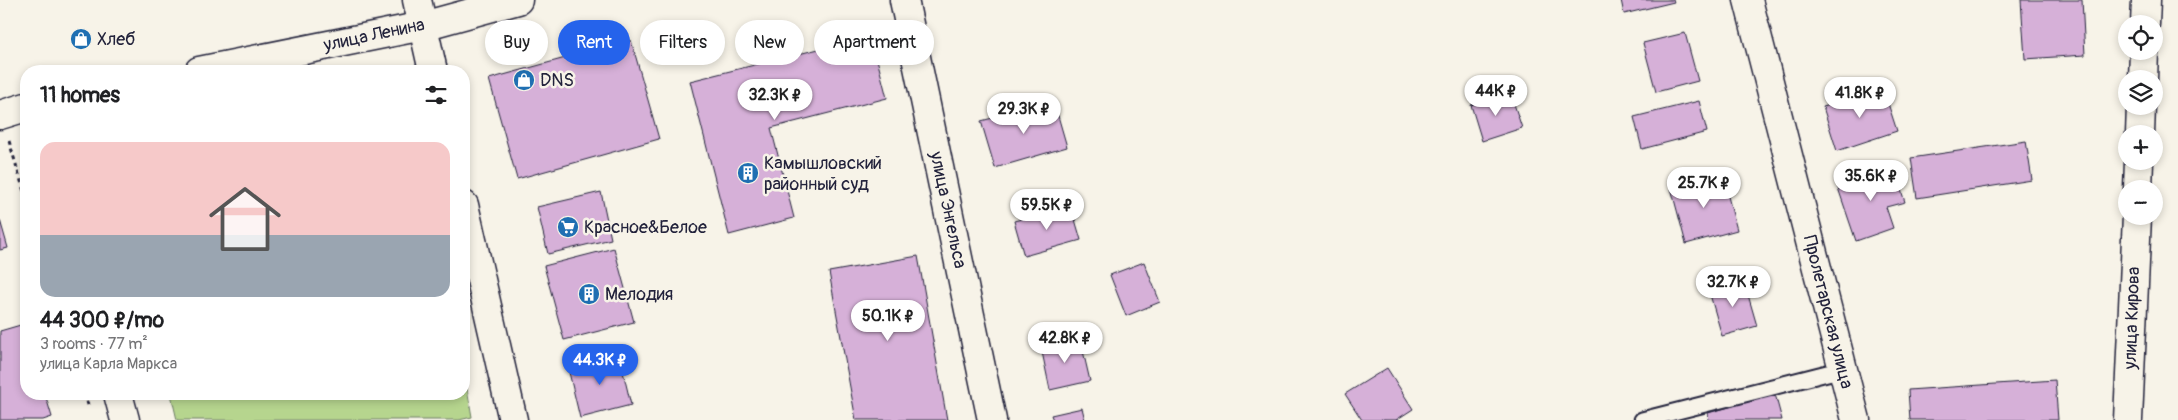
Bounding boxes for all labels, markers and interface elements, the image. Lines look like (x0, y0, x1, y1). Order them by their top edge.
street label: улица Ленина (320, 13, 427, 57)
map controls (2118, 15, 2163, 225)
button: locate (2118, 15, 2163, 60)
chip: Buy (485, 20, 548, 65)
chip: Rent (558, 20, 630, 65)
chip: Filters (640, 20, 725, 65)
chip: New (735, 20, 804, 65)
chip: Apartment (814, 20, 934, 65)
shop icon: Хлеб (69, 27, 93, 51)
place label: Хлеб (97, 28, 135, 51)
shop icon: DNS (512, 68, 536, 92)
place label: DNS (540, 69, 574, 92)
button: layers (2118, 70, 2163, 115)
pin: 44K ₽ (1461, 74, 1531, 117)
pin: 41.8K ₽ (1814, 76, 1906, 119)
pin: 32.3K ₽ (729, 78, 821, 121)
icon: filters (422, 81, 450, 109)
text: 44K ₽ (1475, 81, 1517, 101)
text: 11 homes (40, 82, 120, 109)
text: 41.8K ₽ (1835, 83, 1885, 103)
text: 32.3K ₽ (748, 85, 802, 105)
pin: 29.3K ₽ (978, 92, 1070, 135)
text: 29.3K ₽ (998, 99, 1050, 119)
button: + (2118, 125, 2163, 170)
street label: улица Энгельса (924, 149, 972, 270)
place label: Камышловский районный суд (764, 152, 882, 196)
pin: 35.6K ₽ (1825, 160, 1917, 202)
building icon: Камышловский районный суд (736, 161, 760, 185)
pin: 25.7K ₽ (1658, 166, 1750, 209)
text: 35.6K ₽ (1844, 166, 1898, 186)
text: 25.7K ₽ (1678, 173, 1730, 193)
icon: home (200, 174, 290, 264)
button: − (2118, 180, 2163, 225)
pin: 59.5K ₽ (1001, 188, 1093, 231)
text: 59.5K ₽ (1021, 195, 1073, 215)
supermarket icon: Красное&Белое (556, 215, 580, 239)
place label: Красное&Белое (584, 216, 707, 239)
street label: Пролетарская улица (1798, 233, 1858, 391)
pin: 32.7K ₽ (1687, 266, 1779, 308)
street label: улица Кирова (2119, 266, 2145, 371)
text: 32.7K ₽ (1707, 272, 1759, 292)
building icon: Мелодия (577, 282, 601, 306)
place label: Мелодия (605, 283, 673, 306)
pin: 50.1K ₽ (842, 300, 934, 342)
text: 50.1K ₽ (862, 306, 914, 326)
text: 44 300 ₽/mo (40, 307, 164, 334)
pin: 42.8K ₽ (1019, 322, 1111, 364)
text: 42.8K ₽ (1039, 328, 1091, 348)
text: 3 rooms · 77 m² (40, 334, 148, 354)
pin: 44.3K ₽ (554, 344, 646, 386)
text: 44.3K ₽ (573, 350, 627, 370)
text: улица Карла Маркса (40, 354, 177, 374)

